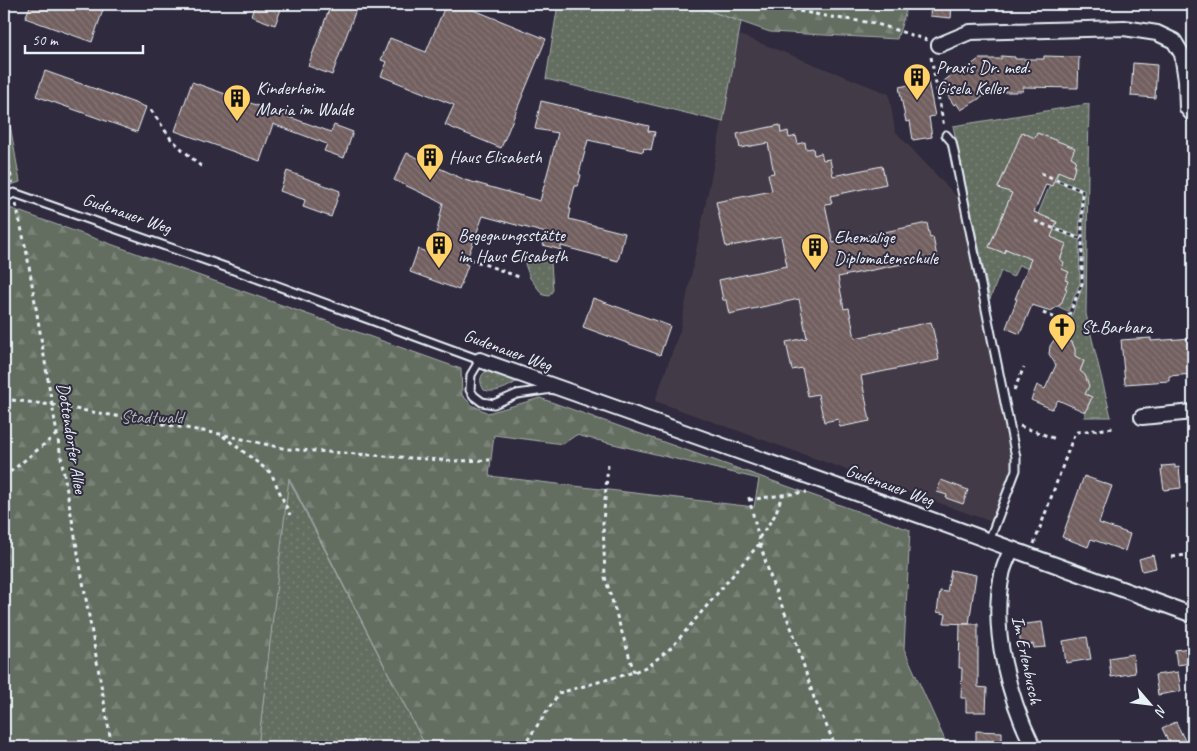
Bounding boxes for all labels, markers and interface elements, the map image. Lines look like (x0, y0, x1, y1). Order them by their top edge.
scale bar (25, 22, 142, 54)
text: 50 m (32, 31, 59, 50)
place label: Praxis Dr. med. Gisela Keller (936, 56, 1031, 99)
building icon: Praxis Dr. med. Gisela Keller (902, 62, 932, 101)
place label: Kinderheim Maria im Walde (256, 77, 354, 120)
building icon: Kinderheim Maria im Walde (222, 83, 252, 122)
building icon: Haus Elisabeth (415, 142, 445, 181)
place label: Haus Elisabeth (449, 146, 543, 168)
street label: Gudenauer Weg (80, 188, 176, 239)
place label: Begegnungsstätte im Haus Elisabeth (458, 224, 569, 267)
place label: Ehemalige Diplomatenschule (834, 226, 939, 269)
building icon: Begegnungsstätte im Haus Elisabeth (424, 230, 454, 269)
building icon: Ehemalige Diplomatenschule (800, 232, 830, 271)
church icon: St.Barbara (1047, 312, 1077, 351)
place label: St.Barbara (1081, 316, 1154, 338)
street label: Gudenauer Weg (461, 324, 557, 377)
street label: Dottendorfer Allee (52, 381, 92, 496)
park label: Stadtwald (121, 406, 186, 428)
street label: Gudenauer Weg (843, 459, 939, 512)
street label: Im Erlenbusch (1007, 614, 1047, 707)
north arrow (1124, 678, 1174, 728)
text: N (1150, 702, 1171, 720)

